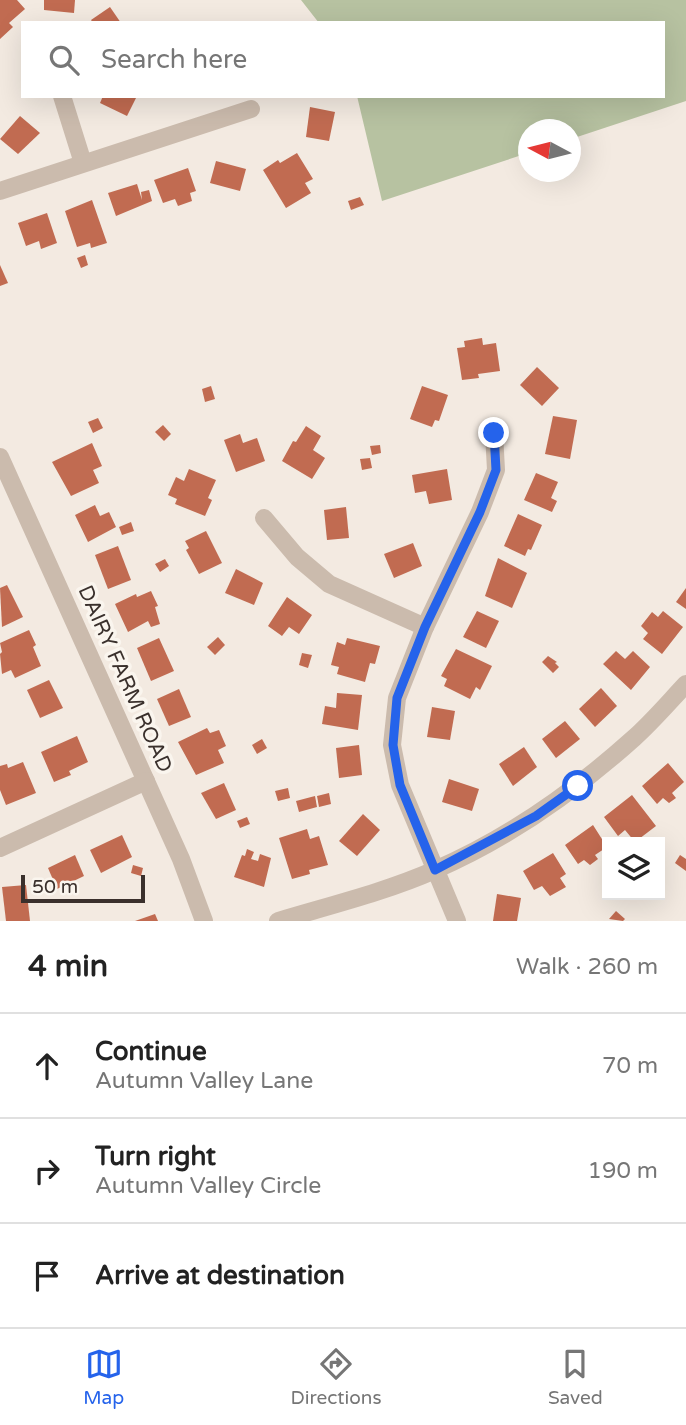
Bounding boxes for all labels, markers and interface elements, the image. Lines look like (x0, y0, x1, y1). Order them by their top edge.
search box (21, 21, 665, 98)
icon: search (45, 41, 83, 79)
text: Search here (101, 44, 247, 75)
north arrow (518, 119, 581, 182)
route end (478, 417, 509, 448)
street label: DAIRY FARM ROAD (72, 582, 178, 776)
route start (562, 770, 593, 801)
map controls (602, 837, 665, 900)
button: layers (602, 837, 665, 900)
scale bar (21, 872, 145, 904)
text: 50 m (32, 876, 78, 898)
text: 4 min (28, 948, 108, 985)
text: Walk · 260 m (516, 953, 658, 981)
text: Continue (95, 1036, 207, 1067)
icon: ahead (28, 1047, 66, 1085)
text: 70 m (602, 1052, 658, 1080)
text: Autumn Valley Lane (95, 1067, 313, 1095)
text: Turn right (95, 1141, 216, 1172)
icon: right (28, 1152, 66, 1190)
text: 190 m (588, 1157, 658, 1185)
text: Autumn Valley Circle (95, 1172, 321, 1200)
icon: arrive (28, 1257, 66, 1295)
text: Arrive at destination (95, 1260, 345, 1291)
tab: Map (83, 1345, 124, 1409)
tab: Directions (291, 1345, 382, 1409)
tab: Saved (548, 1345, 603, 1409)

